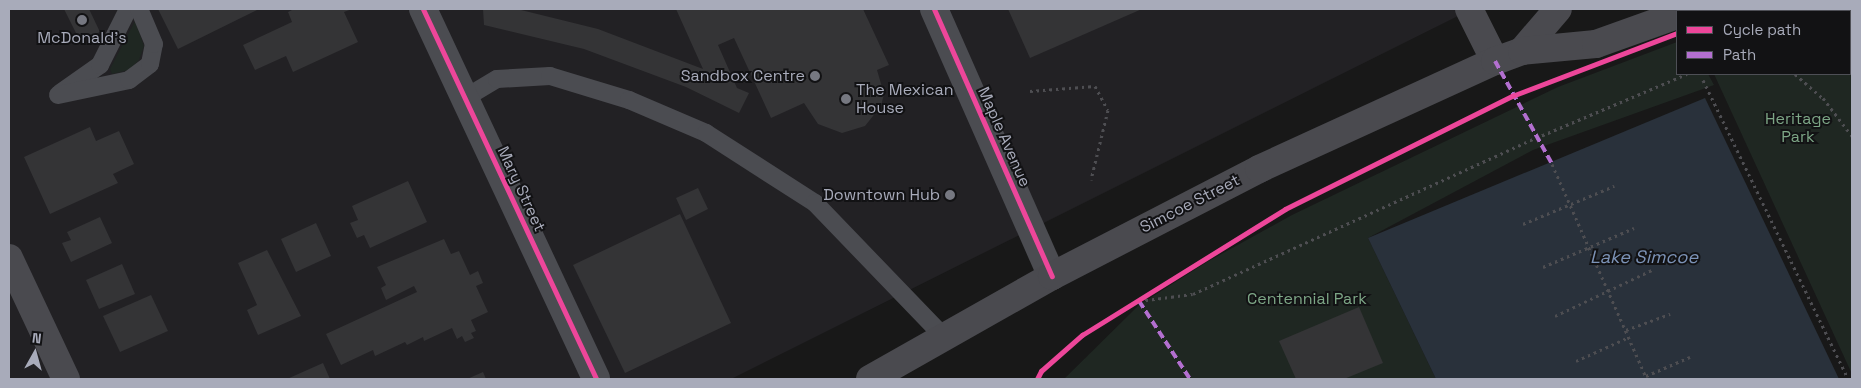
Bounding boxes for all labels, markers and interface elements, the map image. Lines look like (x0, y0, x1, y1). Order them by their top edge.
legend (1676, 10, 1851, 75)
marker: McDonald's (76, 14, 88, 26)
text: Cycle path (1723, 20, 1801, 39)
place label: McDonald's (37, 28, 127, 48)
text: Path (1723, 45, 1756, 64)
place label: Sandbox Centre (681, 66, 805, 86)
marker: Sandbox Centre (809, 70, 821, 82)
place label: The Mexican House (856, 80, 954, 118)
street label: Maple Avenue (973, 84, 1035, 190)
marker: The Mexican House (840, 93, 852, 105)
park label: Heritage Park (1765, 109, 1831, 147)
street label: Mary Street (493, 143, 549, 235)
street label: Simcoe Street (1137, 171, 1243, 237)
place label: Downtown Hub (823, 185, 940, 205)
marker: Downtown Hub (944, 189, 956, 201)
water label: Lake Simcoe (1590, 246, 1698, 268)
park label: Centennial Park (1247, 289, 1367, 309)
north arrow (10, 328, 60, 378)
text: N (31, 329, 43, 348)

